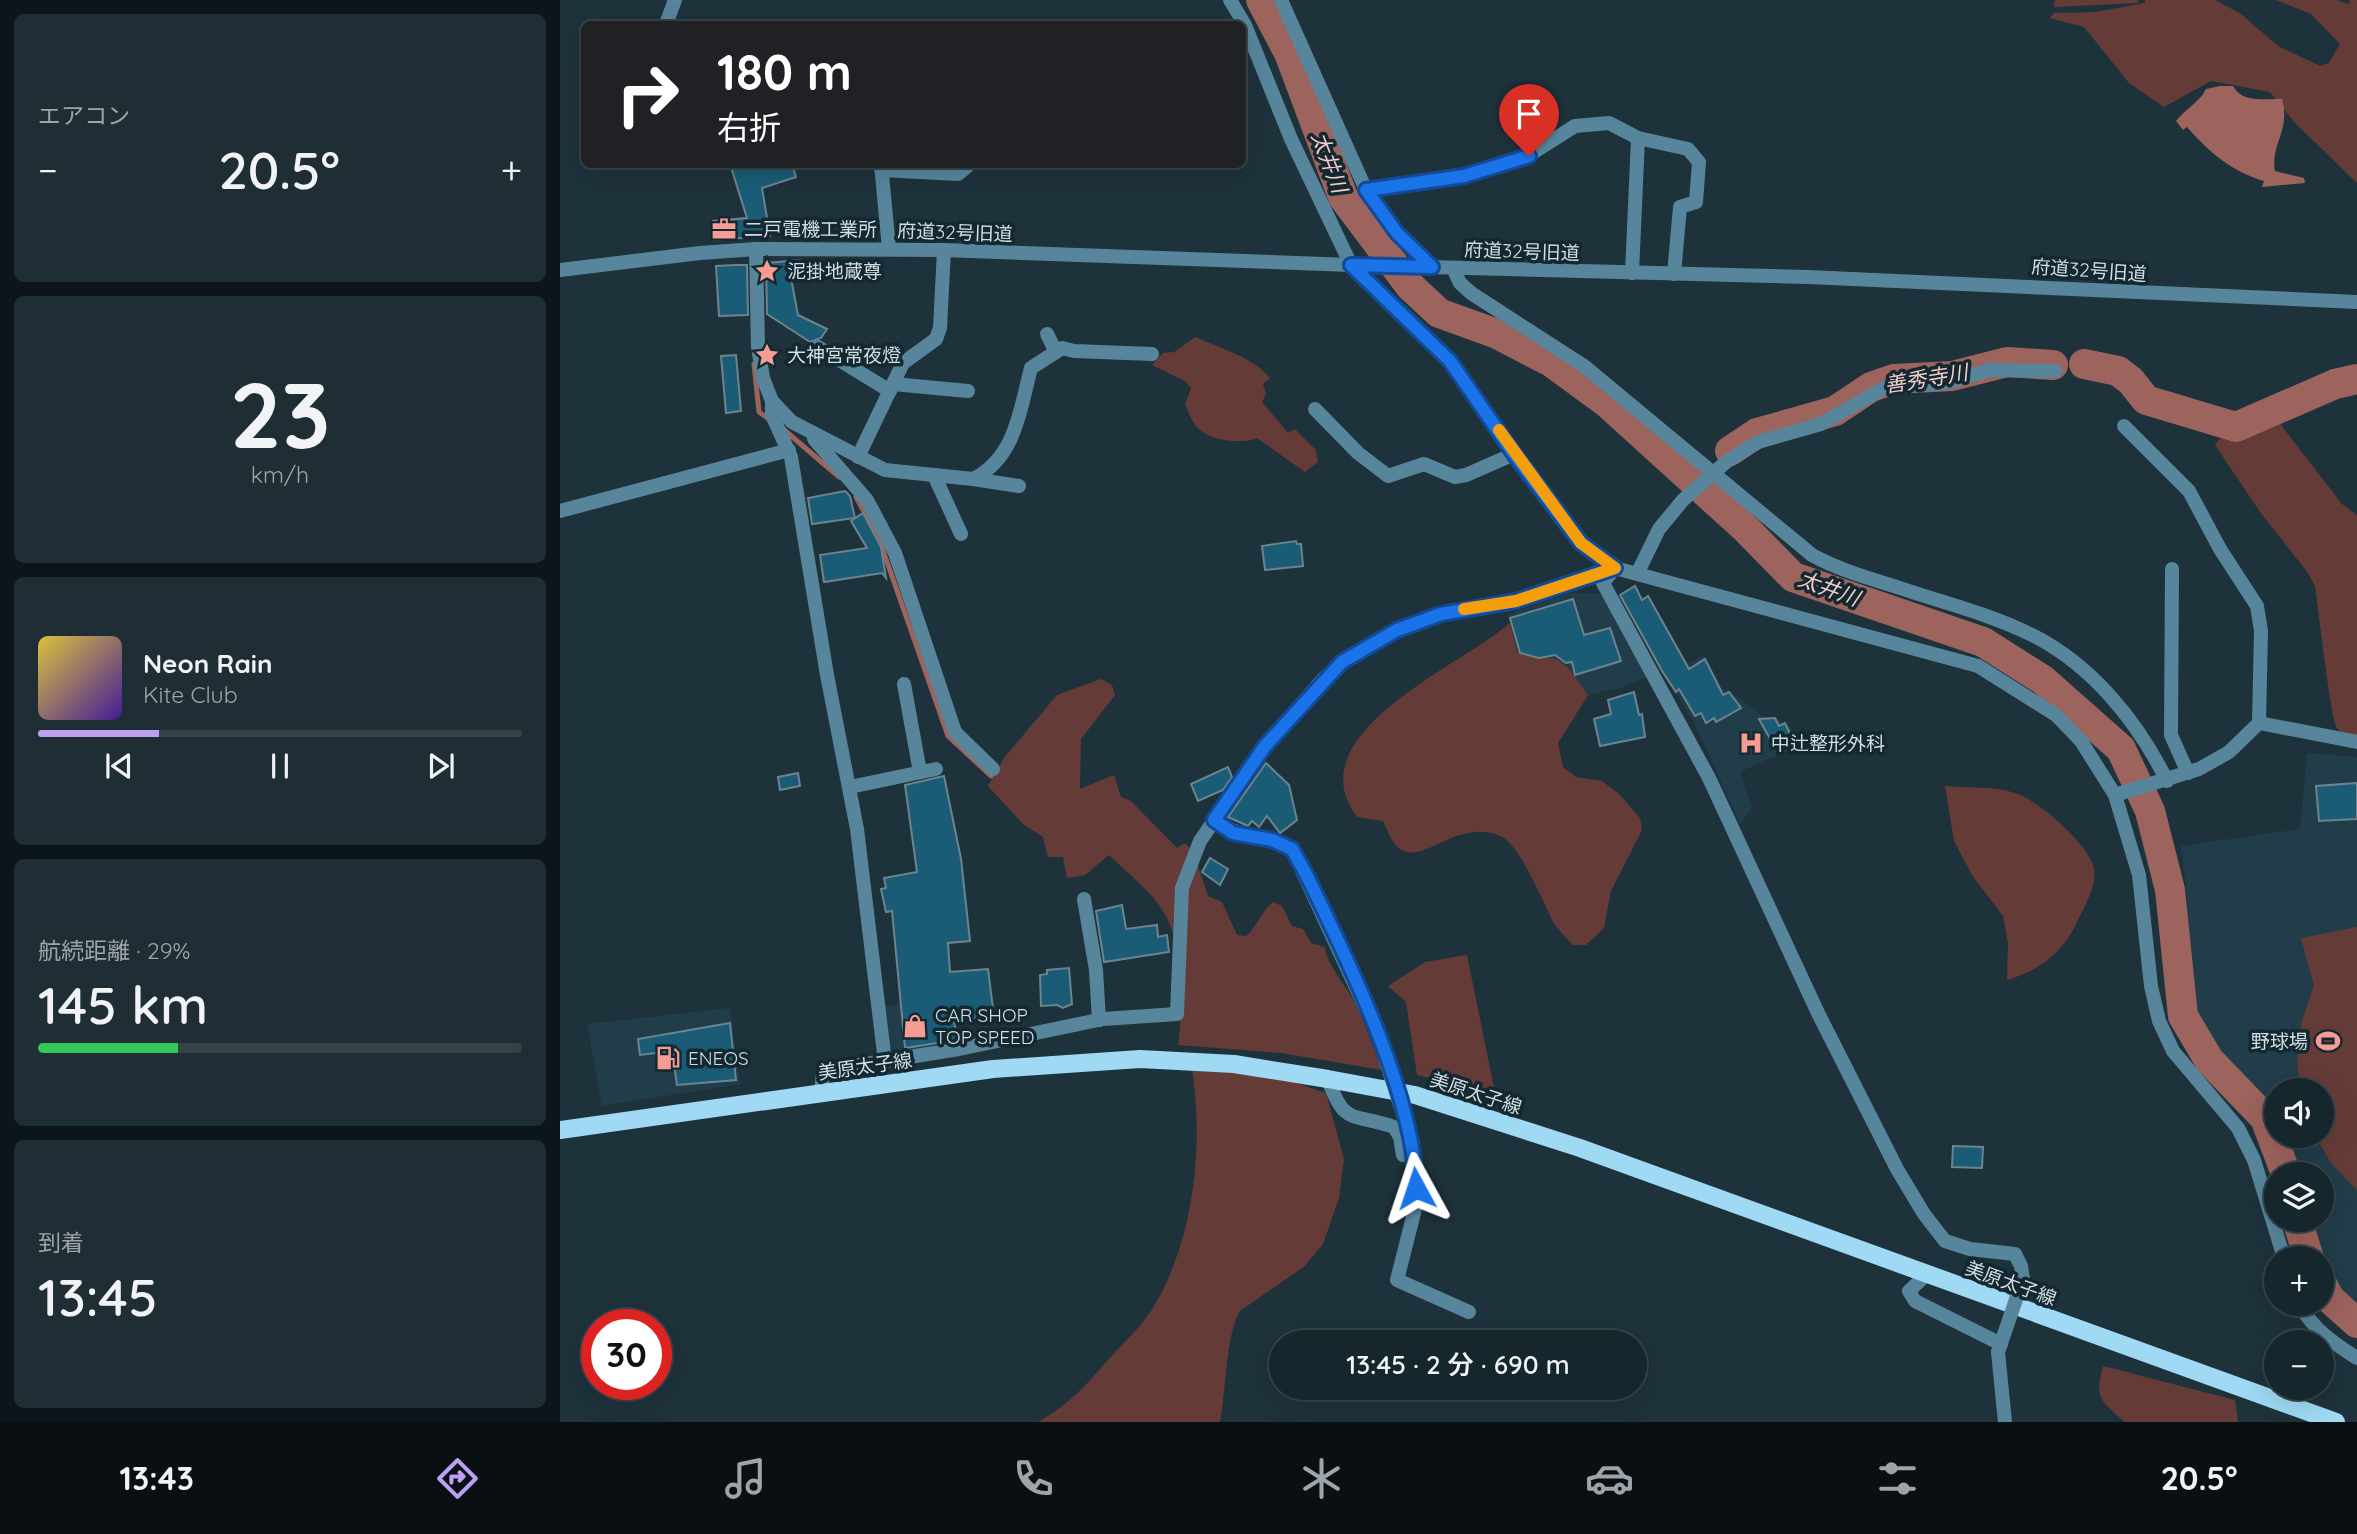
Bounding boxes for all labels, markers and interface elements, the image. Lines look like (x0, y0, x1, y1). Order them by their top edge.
text: 180 m (717, 41, 852, 102)
icon: right (602, 49, 693, 140)
pin (1499, 84, 1559, 156)
icon: arrive (1510, 95, 1548, 133)
text: エアコン (38, 101, 130, 130)
text: 右折 (717, 107, 781, 147)
water label: 太井川 (1307, 128, 1354, 198)
text: 20.5° (218, 137, 340, 202)
text: − (38, 146, 58, 194)
text: + (501, 146, 522, 194)
office icon: 二戸電機工業所 (710, 215, 738, 243)
place label: 二戸電機工業所 (744, 217, 877, 241)
street label: 府道32号旧道 (897, 218, 1013, 246)
street label: 府道32号旧道 (1464, 237, 1580, 265)
street label: 府道32号旧道 (2031, 254, 2147, 286)
place icon: 泥掛地蔵尊 (753, 257, 781, 285)
place label: 泥掛地蔵尊 (787, 259, 882, 283)
place icon: 大神宮常夜燈 (753, 341, 781, 369)
place label: 大神宮常夜燈 (787, 343, 901, 367)
text: 23 (230, 357, 330, 471)
water label: 善秀寺川 (1882, 358, 1971, 397)
text: km/h (251, 460, 309, 489)
water label: 太井川 (1795, 565, 1865, 612)
text: Neon Rain (143, 647, 272, 680)
text: Kite Club (143, 680, 238, 709)
hospital icon: 中辻整形外科 (1737, 729, 1765, 757)
place label: 中辻整形外科 (1771, 731, 1885, 755)
icon: previous (100, 747, 138, 785)
icon: pause (261, 747, 299, 785)
icon: next (422, 747, 460, 785)
text: 航続距離 · 29% (38, 936, 190, 965)
text: 145 km (38, 972, 208, 1037)
place label: CAR SHOP TOP SPEED (935, 1003, 1034, 1049)
shop icon: CAR SHOP TOP SPEED (901, 1012, 929, 1040)
sports icon: 野球場 (2314, 1027, 2342, 1055)
place label: 野球場 (2251, 1029, 2308, 1053)
fuel station icon: ENEOS (654, 1044, 682, 1072)
place label: ENEOS (688, 1046, 749, 1070)
street label: 美原太子線 (816, 1048, 914, 1084)
street label: 美原太子線 (1427, 1067, 1525, 1119)
map controls (2264, 1078, 2334, 1400)
button: sound (2264, 1078, 2334, 1148)
position arrow (1379, 1151, 1453, 1225)
button: layers (2264, 1162, 2334, 1232)
text: 到着 (38, 1228, 84, 1257)
button: + (2264, 1246, 2334, 1316)
street label: 美原太子線 (1962, 1255, 2060, 1311)
text: 13:45 (38, 1264, 157, 1329)
speed limit sign: 30 (581, 1309, 672, 1400)
button: − (2264, 1330, 2334, 1400)
text: 13:45 · 2 分 · 690 m (1346, 1348, 1570, 1381)
icon: directions (433, 1454, 482, 1503)
icon: music (721, 1454, 770, 1503)
icon: phone (1009, 1454, 1058, 1503)
icon: climate (1297, 1454, 1346, 1503)
icon: car (1585, 1454, 1634, 1503)
icon: filters (1873, 1454, 1922, 1503)
text: 13:43 (119, 1458, 194, 1498)
text: 20.5° (2161, 1458, 2237, 1498)

